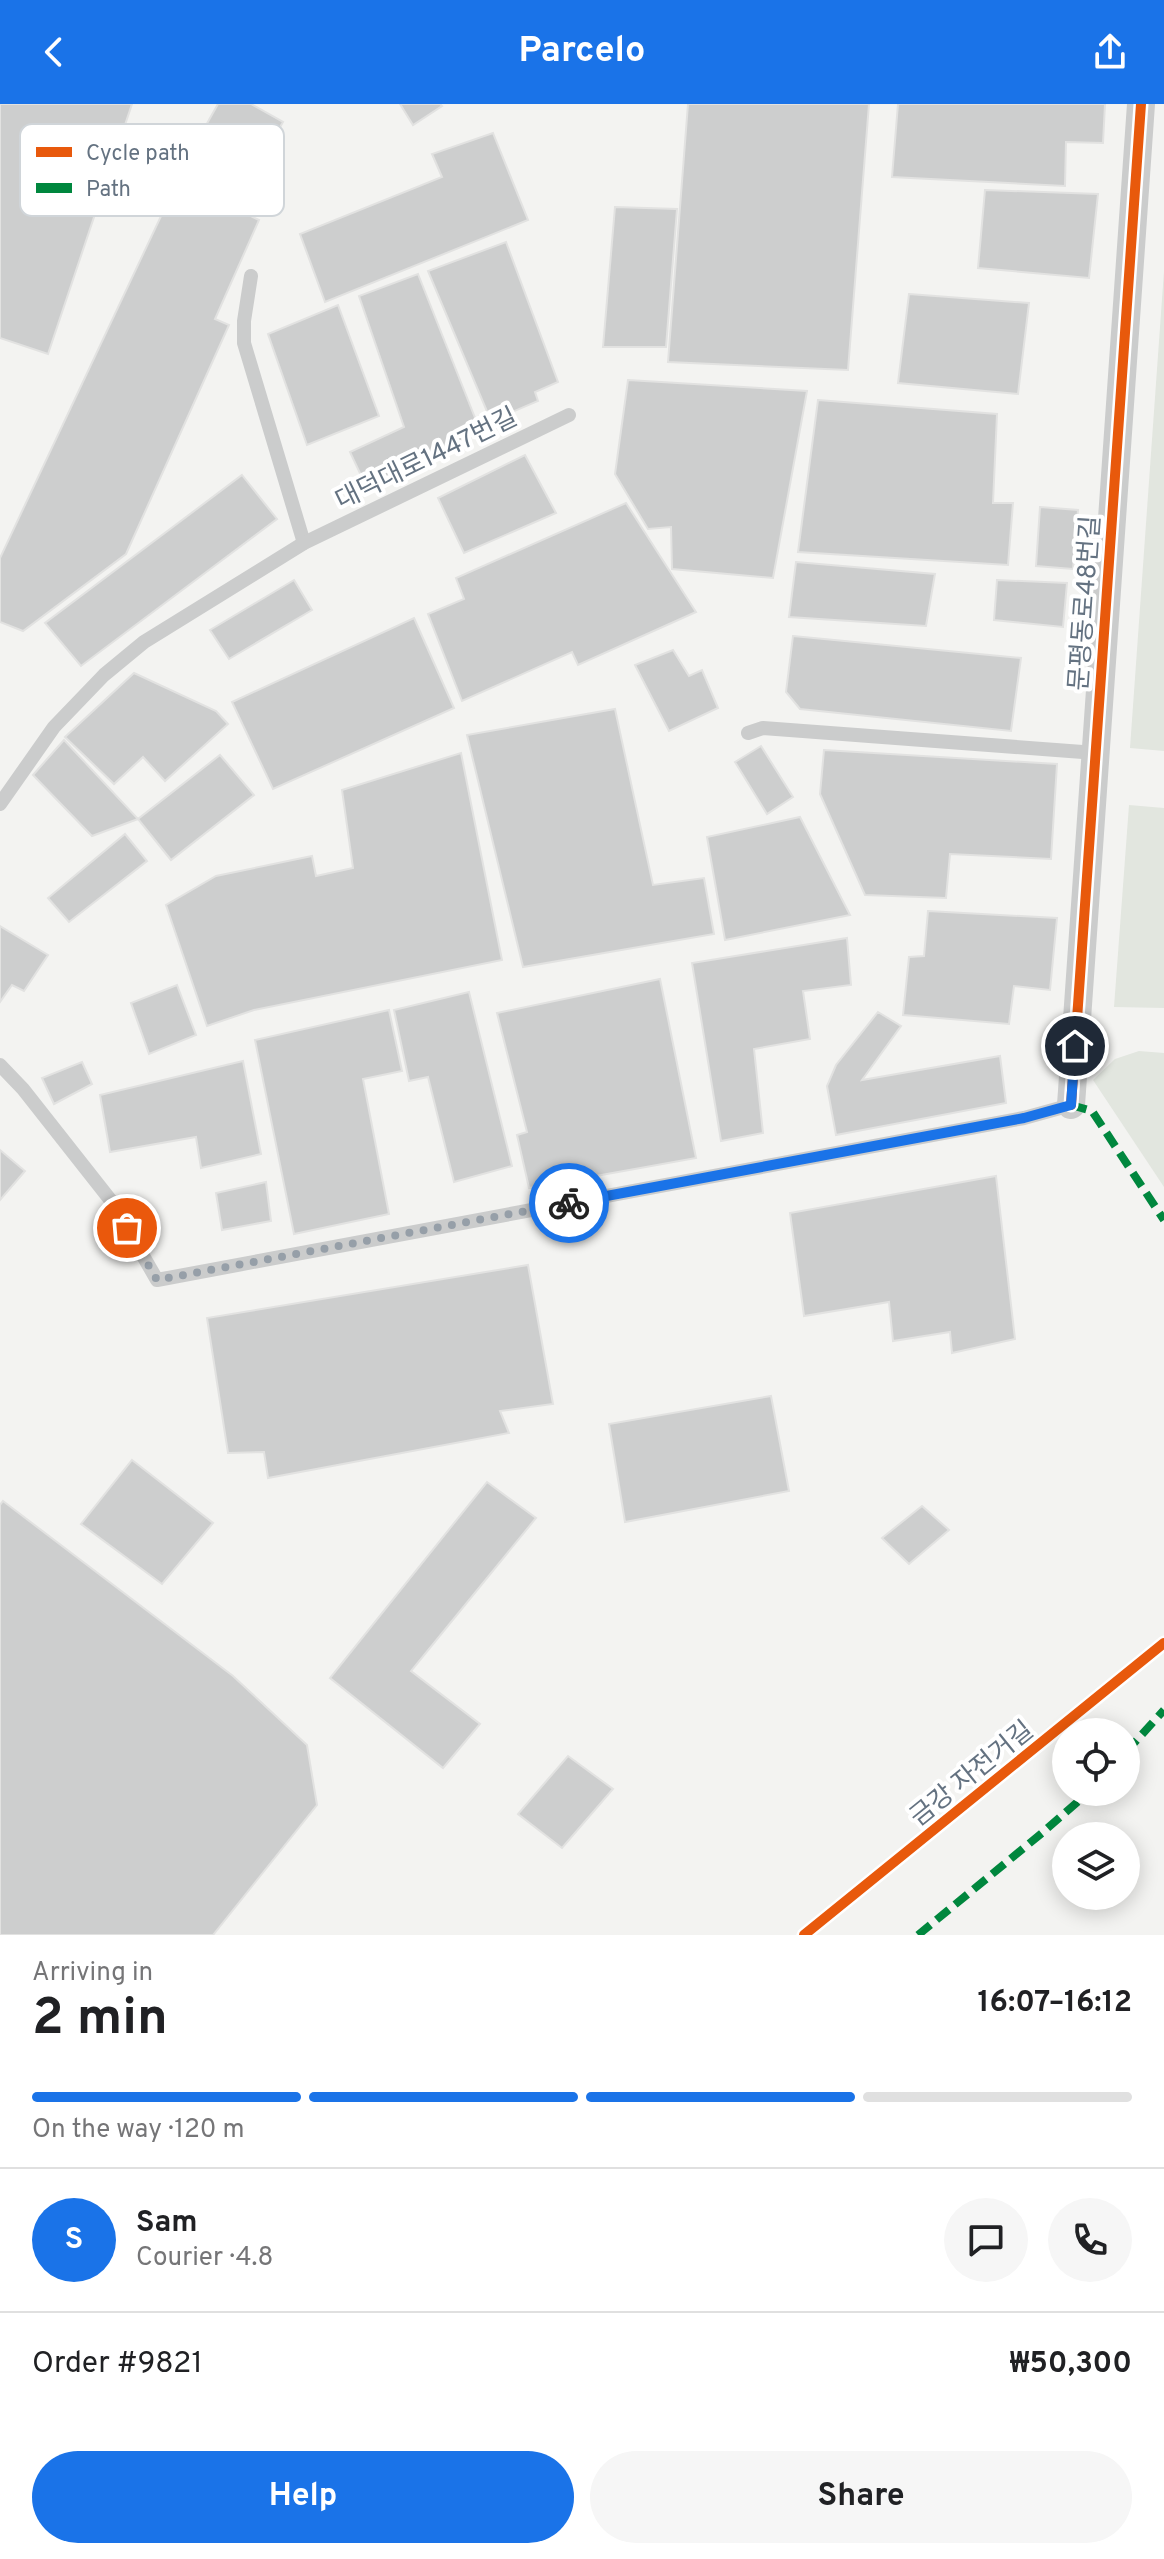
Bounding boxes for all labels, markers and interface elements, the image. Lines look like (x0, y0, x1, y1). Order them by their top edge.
text: Parcelo (519, 29, 645, 75)
icon: back (32, 30, 76, 74)
icon: share (1088, 30, 1132, 74)
legend (20, 124, 284, 216)
text: Cycle path (86, 141, 190, 168)
text: Path (86, 177, 131, 204)
street label: 대덕대로1447번길 (331, 402, 523, 519)
street label: 문평동로48번길 (1064, 514, 1109, 692)
pin (1041, 1012, 1109, 1080)
icon: home (1053, 1024, 1097, 1068)
courier (529, 1163, 609, 1243)
icon: bike (547, 1181, 591, 1225)
pin (93, 1194, 161, 1262)
icon: bag (105, 1206, 149, 1250)
street label: 금강 자전거길 (904, 1715, 1041, 1835)
map controls (1052, 1718, 1140, 1910)
button: locate (1052, 1718, 1140, 1806)
button: layers (1052, 1822, 1140, 1910)
text: Arriving in (32, 1957, 153, 1990)
text: 16:07–16:12 (977, 1985, 1132, 2022)
text: 2 min (32, 1987, 168, 2053)
text: On the way · 120 m (32, 2114, 245, 2147)
button: chat (944, 2198, 1028, 2282)
button: phone (1048, 2198, 1132, 2282)
text: Sam (136, 2205, 198, 2242)
text: S (65, 2222, 83, 2259)
text: Courier · 4.8 (136, 2242, 273, 2275)
text: Order #9821 (32, 2346, 203, 2383)
text: ₩50,300 (1010, 2346, 1132, 2383)
button: Help (32, 2451, 574, 2543)
button: Share (590, 2451, 1132, 2543)

